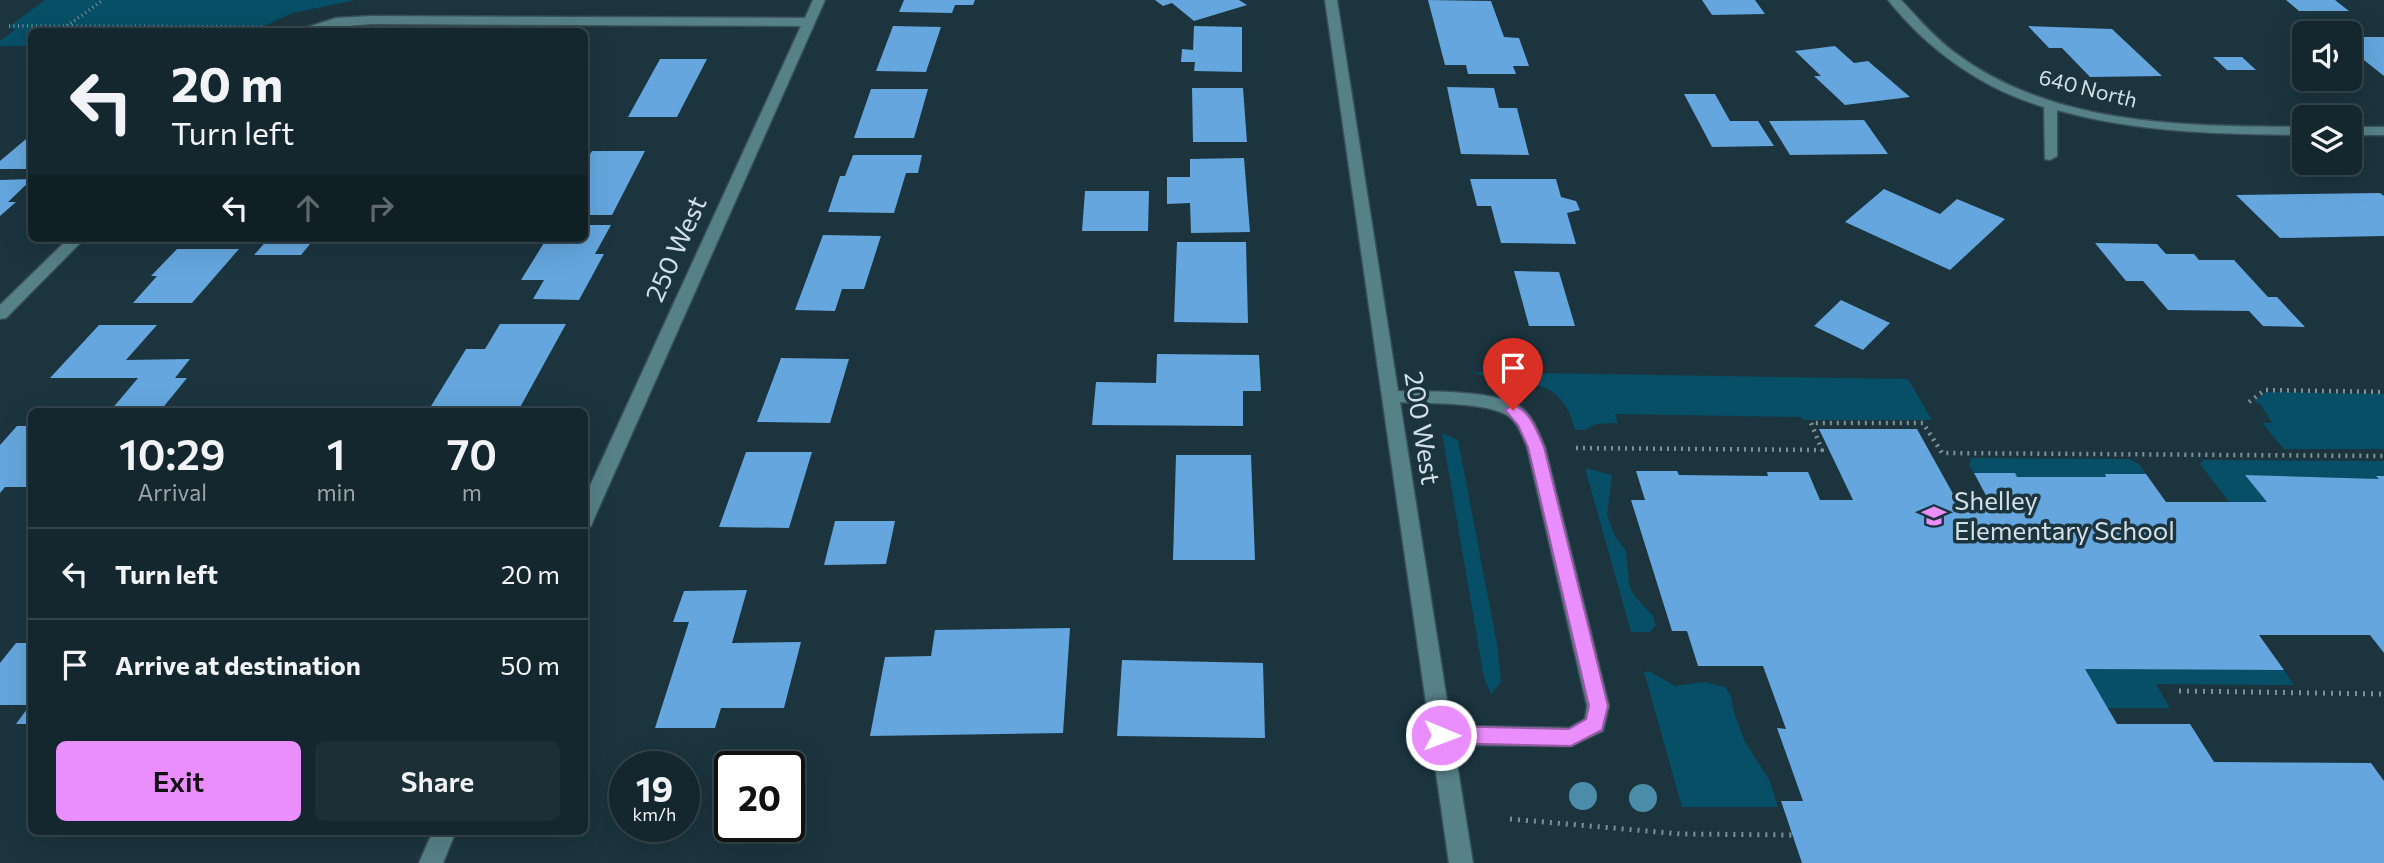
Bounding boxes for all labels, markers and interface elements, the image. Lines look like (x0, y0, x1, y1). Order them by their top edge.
map controls (2292, 21, 2362, 175)
button: sound (2292, 21, 2362, 91)
text: 20 m (171, 52, 283, 112)
icon: left (56, 56, 147, 147)
street label: 640 North (2037, 63, 2140, 112)
button: layers (2292, 105, 2362, 175)
text: Turn left (171, 112, 295, 152)
icon: left (216, 189, 254, 227)
icon: ahead (289, 189, 327, 227)
icon: right (362, 189, 400, 227)
street label: 250 West (638, 191, 712, 306)
pin (1483, 338, 1543, 410)
icon: arrive (1494, 349, 1532, 387)
street label: 200 West (1399, 369, 1448, 487)
text: 10:29 (119, 427, 225, 479)
text: 1 (327, 427, 345, 479)
text: 70 (447, 427, 497, 479)
text: Arrival (137, 478, 207, 506)
text: min (316, 478, 356, 506)
text: m (462, 478, 482, 506)
place label: Shelley Elementary School (1954, 484, 2175, 545)
school or university icon: Shelley Elementary School (1920, 502, 1948, 530)
icon: left (56, 555, 94, 593)
text: Turn left (115, 558, 218, 589)
text: 20 m (501, 558, 560, 589)
icon: arrive (56, 646, 94, 684)
text: Arrive at destination (115, 649, 361, 680)
text: 50 m (500, 649, 560, 680)
position arrow (1404, 698, 1478, 772)
button: Exit (56, 741, 301, 821)
button: Share (315, 741, 560, 821)
speed limit sign: 20 (714, 751, 805, 842)
text: 19 (636, 766, 673, 809)
text: km/h (633, 803, 676, 825)

